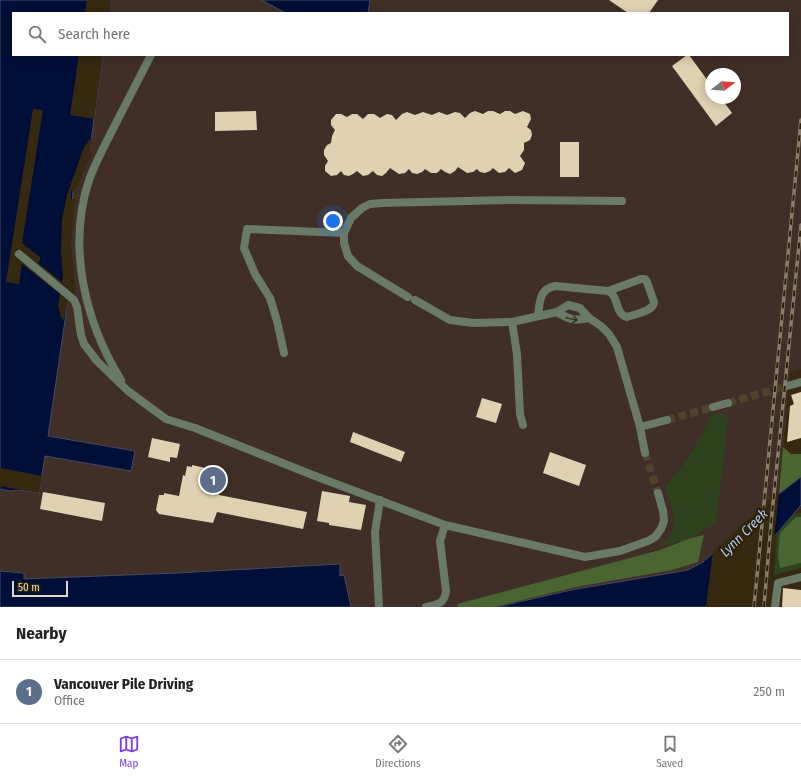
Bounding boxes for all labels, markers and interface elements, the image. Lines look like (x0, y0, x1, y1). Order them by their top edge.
search box (12, 12, 789, 56)
icon: search (26, 23, 48, 45)
text: Search here (58, 25, 130, 43)
north arrow (705, 68, 741, 104)
your location (323, 211, 343, 231)
one-way arrow (565, 315, 578, 323)
pin: 1 (200, 465, 226, 495)
water label: Lynn Creek (717, 505, 772, 560)
scale bar (12, 579, 68, 598)
text: 50 m (18, 581, 40, 594)
text: Nearby (16, 623, 67, 644)
text: Vancouver Pile Driving (54, 675, 193, 693)
text: 1 (26, 684, 32, 699)
text: 250 m (753, 684, 785, 699)
text: Office (54, 693, 85, 708)
tab: Map (118, 733, 140, 770)
tab: Directions (375, 733, 421, 770)
tab: Saved (656, 733, 683, 770)

